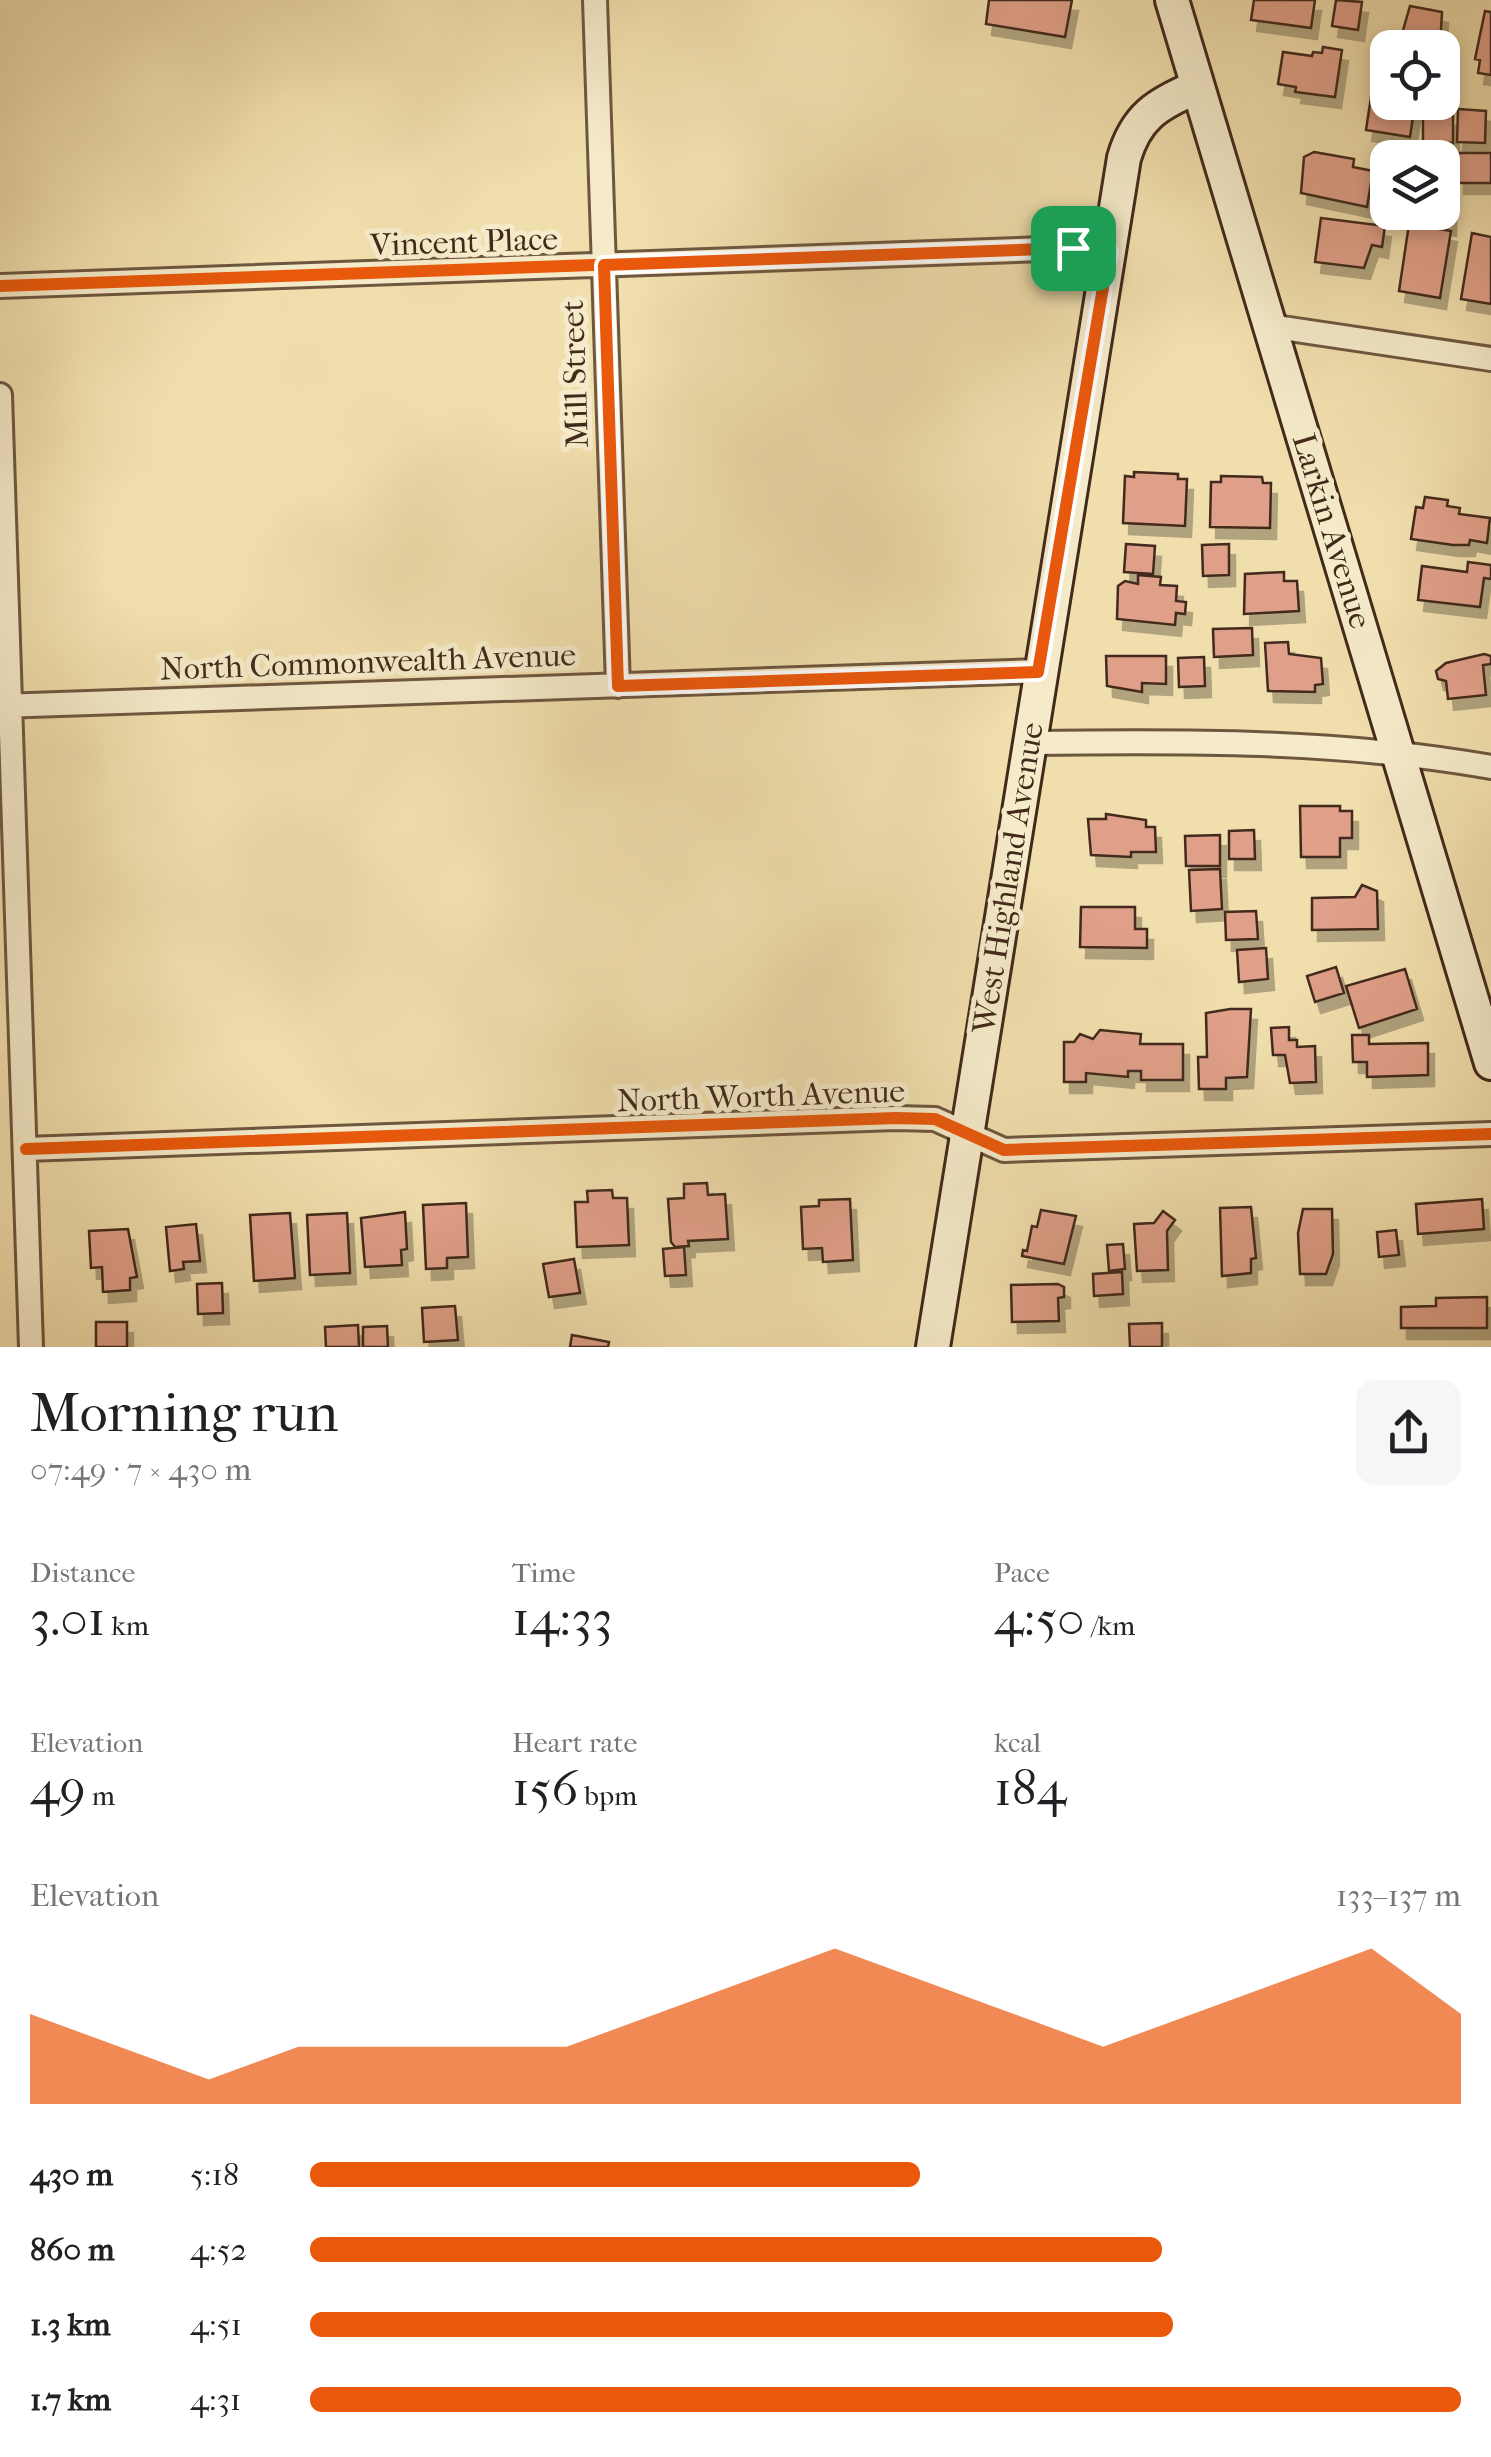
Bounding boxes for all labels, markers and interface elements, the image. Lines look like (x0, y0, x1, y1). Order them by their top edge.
map controls (1370, 30, 1460, 230)
button: locate (1370, 30, 1460, 120)
button: layers (1370, 140, 1460, 230)
pin (1031, 206, 1116, 291)
street label: Vincent Place (368, 220, 559, 264)
icon: arrive (1046, 221, 1101, 276)
street label: Mill Street (554, 299, 596, 448)
street label: Larkin Avenue (1285, 429, 1379, 633)
street label: North Commonwealth Avenue (159, 636, 577, 688)
street label: West Highland Avenue (965, 720, 1051, 1037)
street label: North Worth Avenue (616, 1072, 906, 1120)
button: share (1356, 1380, 1461, 1485)
text: Morning run (30, 1381, 338, 1445)
text: 07:49 · 7 × 430 m (30, 1451, 251, 1488)
text: Distance (30, 1556, 135, 1589)
text: Time (512, 1556, 576, 1589)
text: Pace (994, 1556, 1050, 1589)
text: 3.01 (30, 1589, 105, 1648)
text: 14:33 (512, 1589, 613, 1648)
text: 4:50 (994, 1589, 1085, 1648)
text: km (105, 1609, 149, 1642)
text: /km (1085, 1609, 1135, 1642)
text: Elevation (30, 1726, 143, 1759)
text: Heart rate (512, 1726, 637, 1759)
text: kcal (994, 1726, 1041, 1759)
text: 49 (30, 1759, 86, 1818)
text: 156 (512, 1759, 578, 1818)
text: 184 (994, 1759, 1066, 1818)
text: m (86, 1779, 115, 1812)
text: bpm (578, 1779, 637, 1812)
text: Elevation (30, 1877, 159, 1914)
text: 133–137 m (1336, 1877, 1461, 1914)
text: 430 m (30, 2156, 113, 2193)
text: 5:18 (190, 2156, 239, 2193)
text: 860 m (30, 2231, 115, 2268)
text: 4:52 (190, 2231, 247, 2268)
text: 1.3 km (30, 2306, 111, 2343)
text: 4:51 (190, 2306, 242, 2343)
text: 1.7 km (30, 2381, 111, 2418)
text: 4:31 (190, 2381, 241, 2418)

